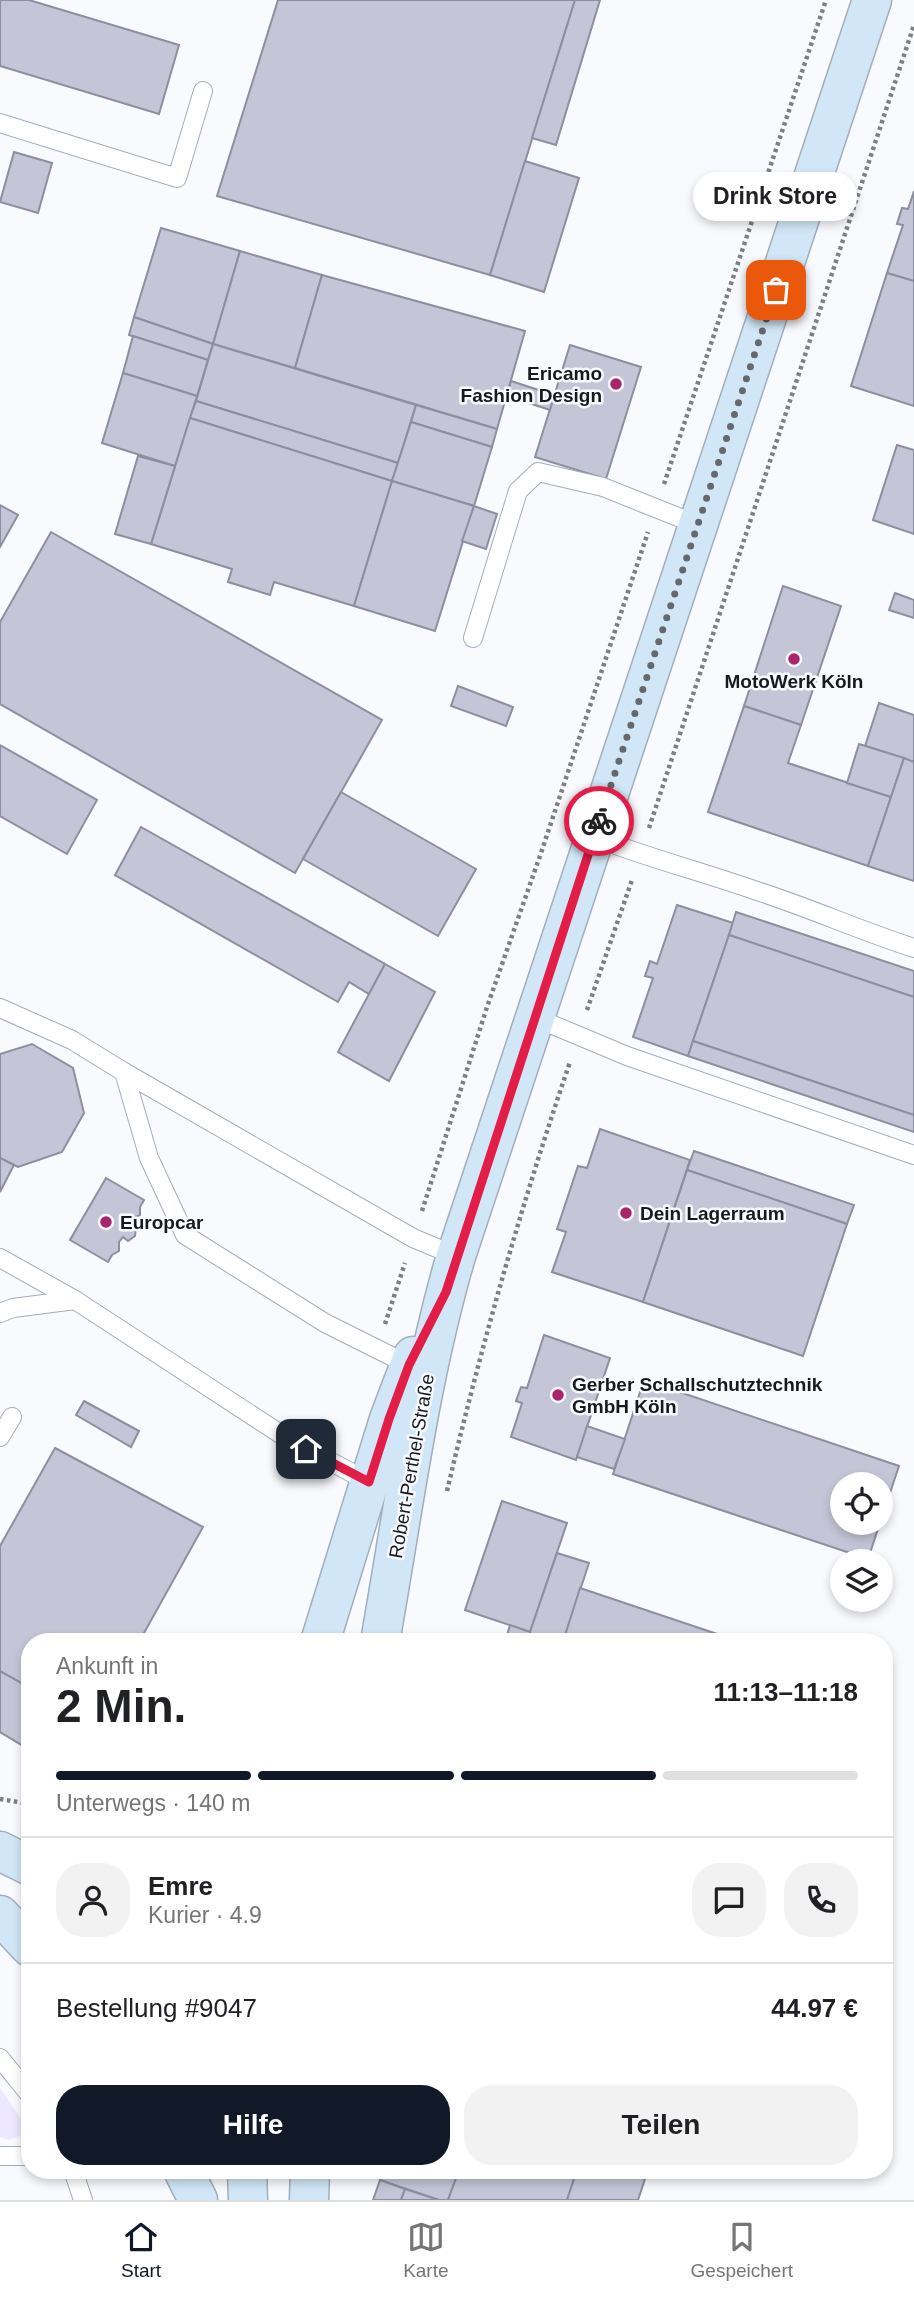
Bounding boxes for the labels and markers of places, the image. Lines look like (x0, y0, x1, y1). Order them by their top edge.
callout: Drink Store (694, 171, 858, 220)
pin (746, 260, 806, 320)
place label: Ericamo Fashion Design (461, 363, 602, 406)
marker: Ericamo Fashion Design (608, 376, 624, 392)
marker: MotoWerk Köln (786, 651, 802, 667)
place label: MotoWerk Köln (725, 671, 863, 692)
place label: Dein Lagerraum (640, 1203, 785, 1224)
marker: Dein Lagerraum (618, 1205, 634, 1221)
place label: Europcar (120, 1212, 204, 1233)
marker: Europcar (98, 1214, 114, 1230)
place label: Gerber Schallschutztechnik GmbH Köln (572, 1374, 823, 1417)
marker: Gerber Schallschutztechnik GmbH Köln (550, 1387, 566, 1403)
pin (276, 1419, 336, 1479)

